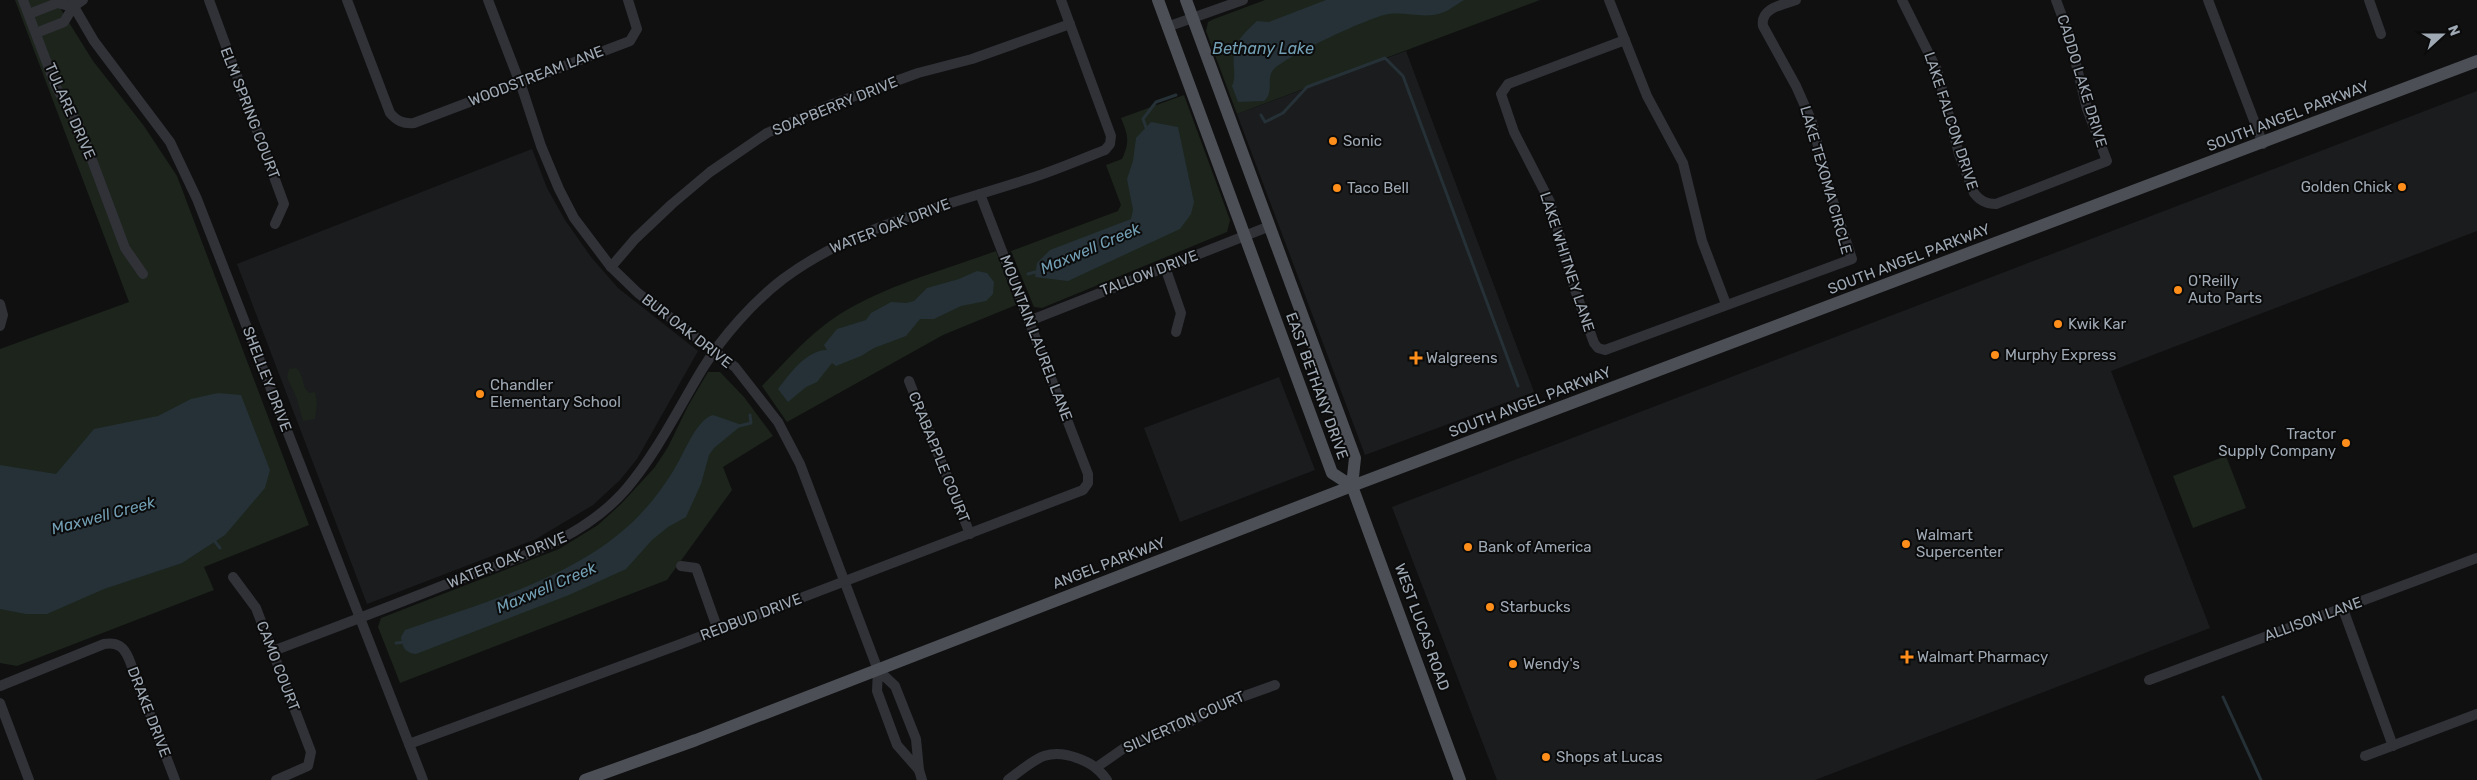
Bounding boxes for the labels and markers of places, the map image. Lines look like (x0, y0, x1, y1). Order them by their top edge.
place label: Sonic (1343, 132, 1382, 150)
marker: Sonic (1327, 135, 1339, 147)
place label: Golden Chick (2301, 178, 2392, 196)
place label: Taco Bell (1347, 179, 1409, 197)
marker: Golden Chick (2396, 181, 2408, 193)
marker: Taco Bell (1331, 182, 1343, 194)
place label: O'Reilly Auto Parts (2188, 272, 2262, 307)
marker: O'Reilly Auto Parts (2172, 284, 2184, 296)
place label: Kwik Kar (2068, 315, 2126, 333)
marker: Kwik Kar (2052, 318, 2064, 330)
place label: Murphy Express (2005, 346, 2117, 364)
place label: Walgreens (1426, 349, 1498, 367)
marker: Murphy Express (1989, 349, 2001, 361)
marker: Walgreens (1410, 352, 1422, 364)
place label: Chandler Elementary School (490, 376, 621, 411)
marker: Chandler Elementary School (474, 388, 486, 400)
place label: Tractor Supply Company (2218, 425, 2336, 460)
marker: Tractor Supply Company (2340, 437, 2352, 449)
place label: Walmart Supercenter (1916, 526, 2003, 561)
place label: Bank of America (1478, 538, 1592, 556)
marker: Walmart Supercenter (1900, 538, 1912, 550)
marker: Bank of America (1462, 541, 1474, 553)
place label: Starbucks (1500, 598, 1571, 616)
marker: Starbucks (1484, 601, 1496, 613)
place label: Walmart Pharmacy (1917, 648, 2048, 666)
marker: Walmart Pharmacy (1901, 651, 1913, 663)
place label: Wendy's (1523, 655, 1580, 673)
marker: Wendy's (1507, 658, 1519, 670)
place label: Shops at Lucas (1556, 748, 1663, 766)
marker: Shops at Lucas (1540, 751, 1552, 763)

